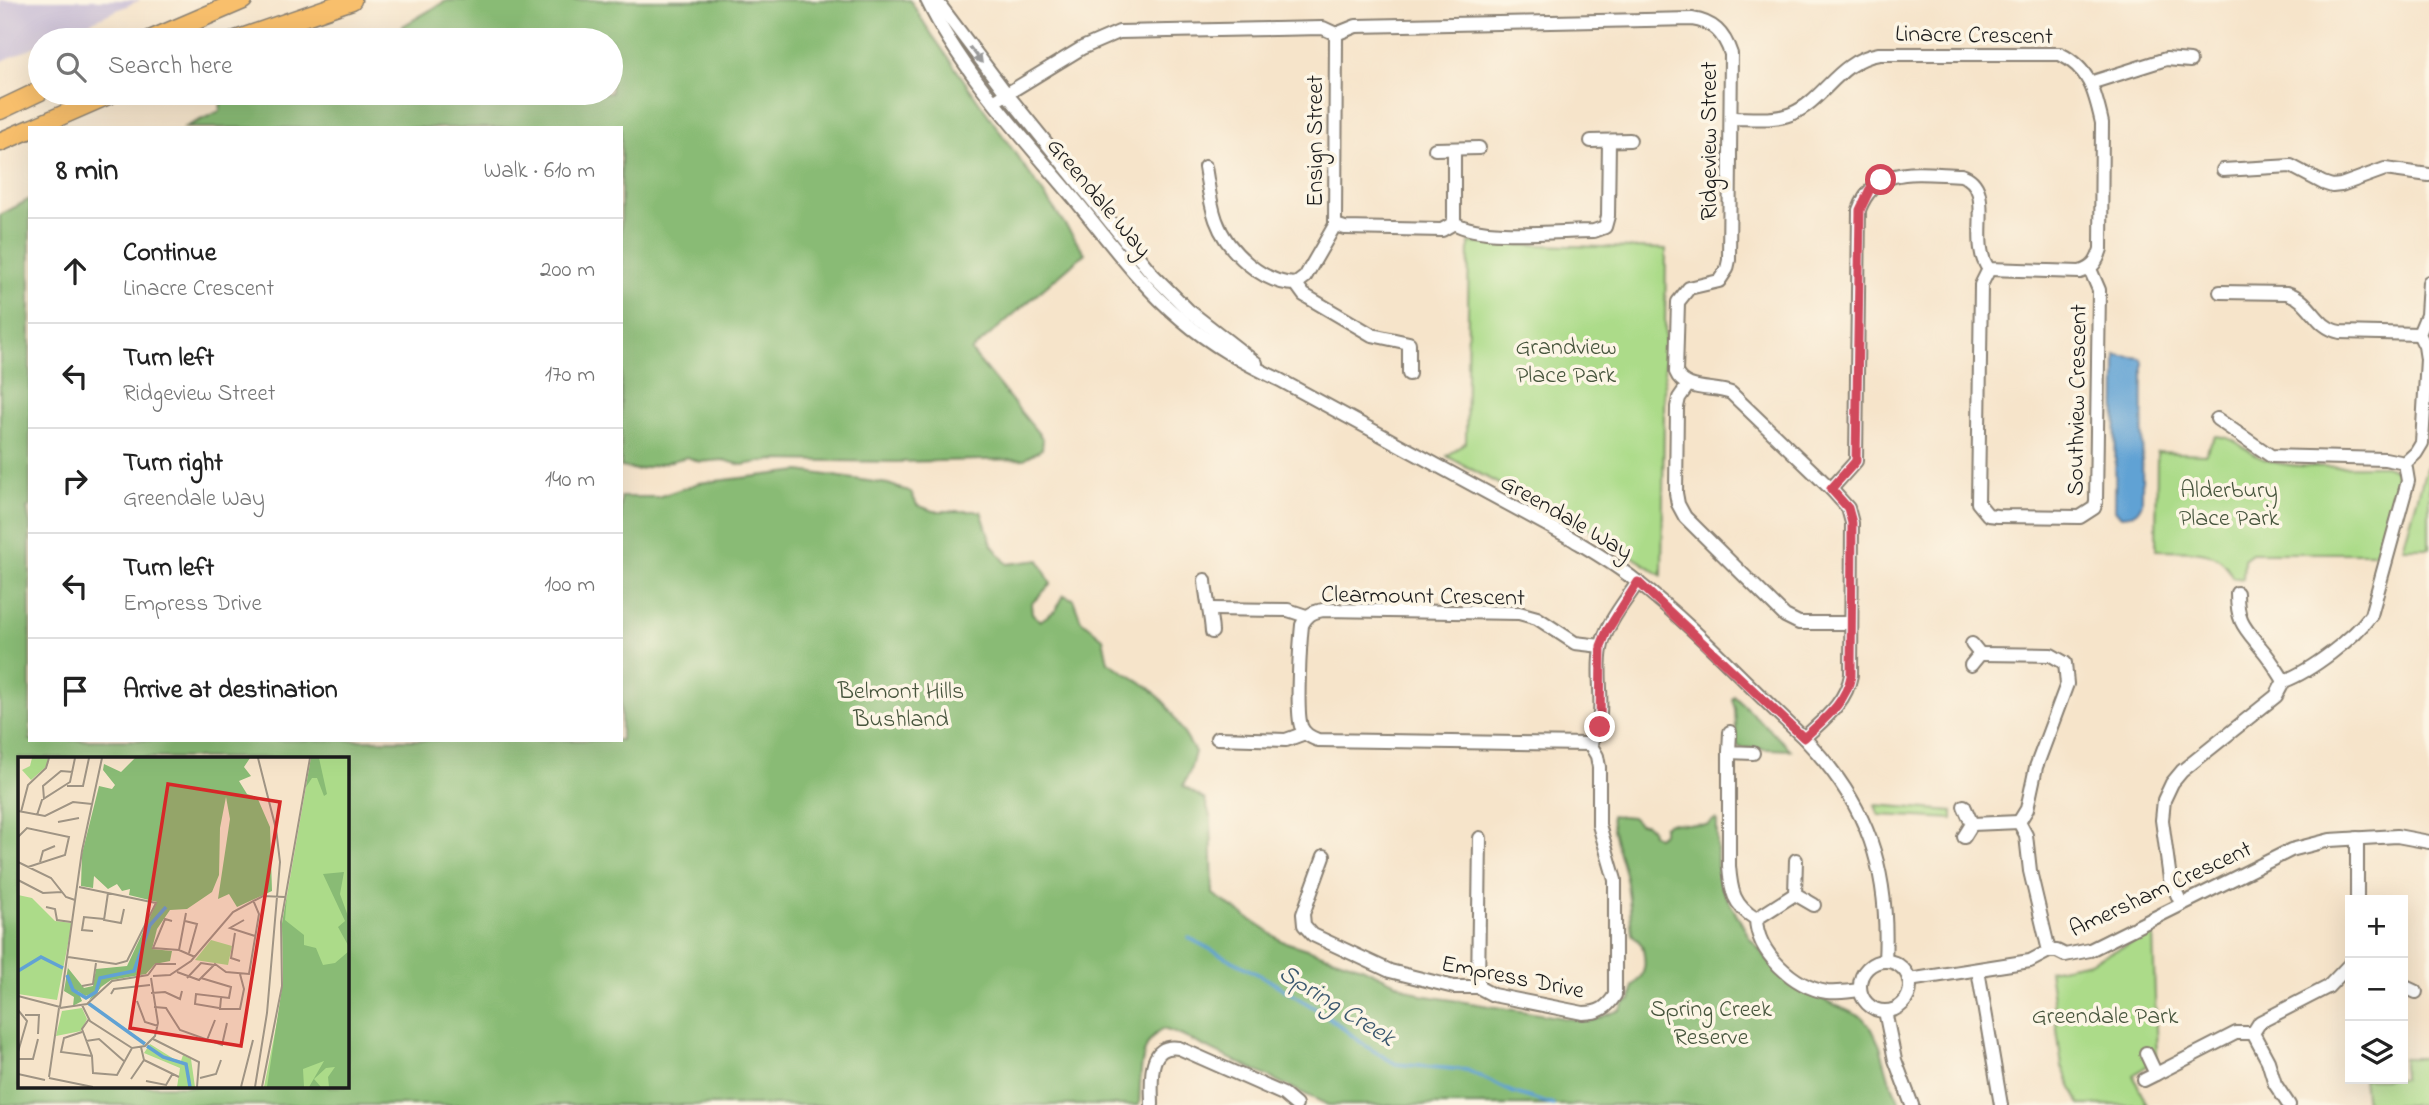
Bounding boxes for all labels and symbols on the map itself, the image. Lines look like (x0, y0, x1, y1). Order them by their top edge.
street label: Linacre Crescent (1895, 18, 2053, 55)
one-way arrow (969, 46, 983, 64)
street label: Ridgeview Street (1693, 61, 1728, 221)
street label: Ensign Street (1299, 75, 1334, 207)
street label: Greendale Way (1036, 131, 1159, 267)
route start (1865, 164, 1896, 195)
street label: Southview Crescent (2059, 304, 2098, 496)
park label: Grandview Place Park (1516, 331, 1617, 394)
street label: Greendale Way (1492, 466, 1639, 571)
park label: Alderbury Place Park (2179, 474, 2280, 537)
street label: Clearmount Crescent (1321, 578, 1525, 617)
park label: Belmont Hills Bushland (837, 675, 964, 738)
route end (1584, 711, 1615, 742)
inset map (18, 757, 348, 1088)
street label: Amersham Crescent (2064, 833, 2258, 948)
street label: Empress Drive (1438, 947, 1587, 1010)
water label: Spring Creek (1271, 956, 1404, 1058)
park label: Spring Creek Reserve (1650, 993, 1772, 1056)
park label: Greendale Park (2032, 1000, 2179, 1035)

